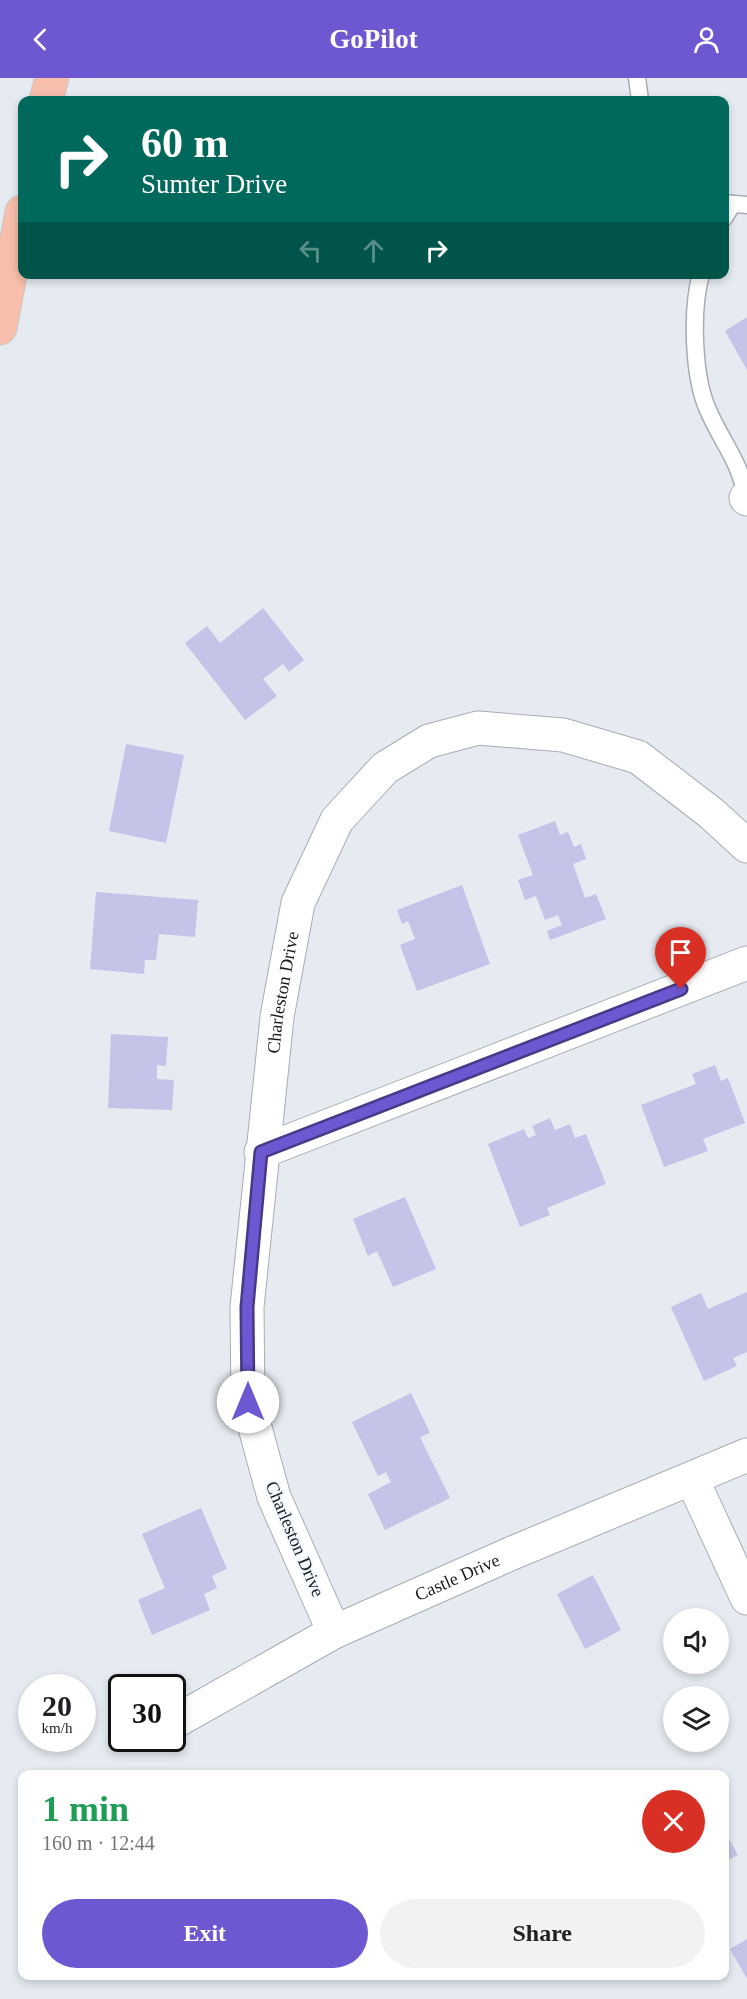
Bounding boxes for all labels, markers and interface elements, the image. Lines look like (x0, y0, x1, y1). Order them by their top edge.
icon: back (24, 23, 57, 56)
icon: person (690, 23, 723, 56)
text: GoPilot (329, 24, 418, 54)
icon: right (42, 120, 120, 198)
text: 60 m (141, 120, 229, 166)
text: Sumter Drive (141, 169, 287, 199)
icon: left (294, 234, 327, 267)
icon: ahead (357, 234, 390, 267)
icon: right (420, 234, 453, 267)
pin (655, 927, 706, 989)
street label: Charleston Drive (263, 930, 303, 1054)
icon: arrive (664, 936, 697, 969)
position arrow (216, 1370, 280, 1434)
street label: Charleston Drive (262, 1478, 328, 1600)
street label: Castle Drive (412, 1550, 503, 1605)
map controls (663, 1608, 729, 1752)
button: sound (663, 1608, 729, 1674)
speed limit sign: 30 (108, 1674, 186, 1752)
button: layers (663, 1686, 729, 1752)
text: 20 (42, 1689, 72, 1722)
text: km/h (42, 1720, 72, 1736)
text: 1 min (42, 1789, 129, 1829)
button: close (642, 1790, 705, 1853)
text: 160 m · 12:44 (42, 1832, 155, 1854)
button: Exit (42, 1899, 368, 1968)
button: Share (380, 1899, 705, 1968)

